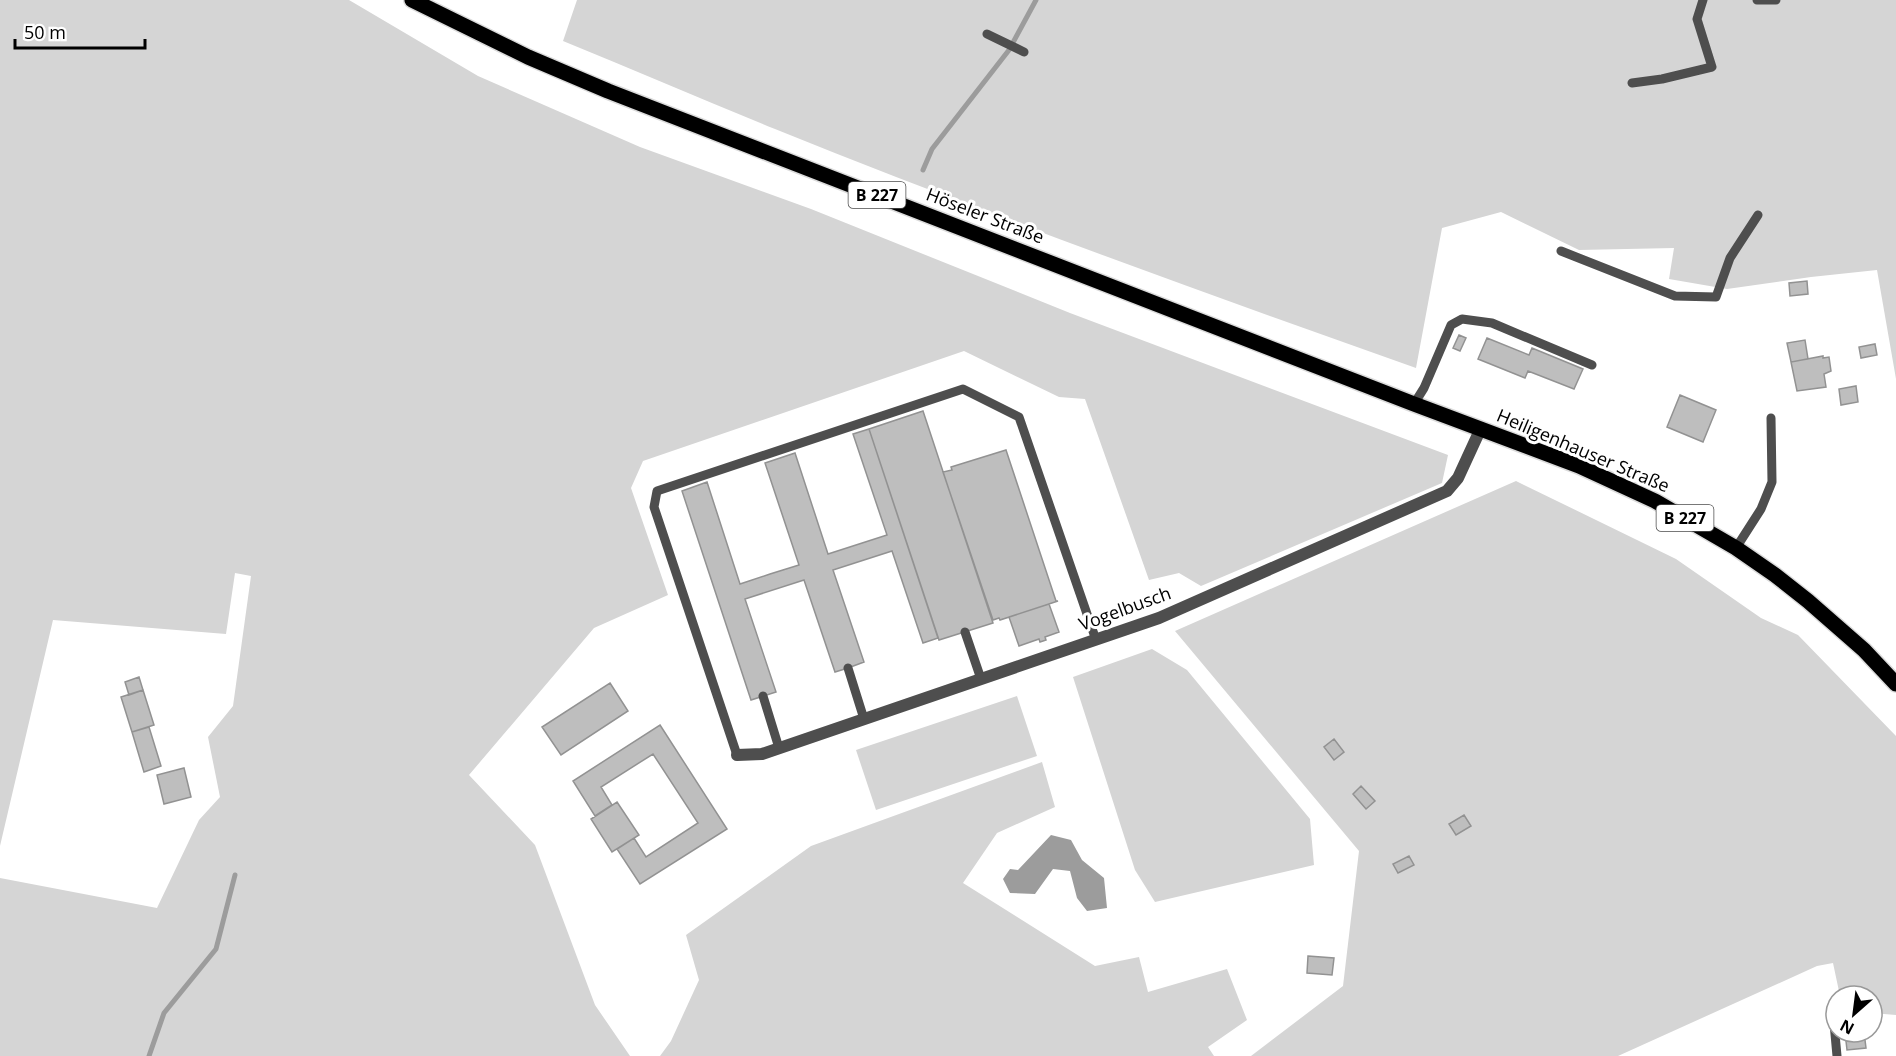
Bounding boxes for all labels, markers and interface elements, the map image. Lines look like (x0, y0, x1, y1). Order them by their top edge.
scale bar (15, 12, 146, 50)
text: 50 m (24, 20, 66, 44)
road number: B 227 (848, 182, 906, 208)
street label: Höseler Straße (923, 182, 1048, 249)
street label: Heiligenhauser Straße (1493, 403, 1674, 497)
road number: B 227 (1656, 505, 1714, 531)
street label: Vogelbusch (1075, 580, 1174, 636)
north arrow (1824, 984, 1884, 1044)
text: N (1836, 1014, 1858, 1040)

